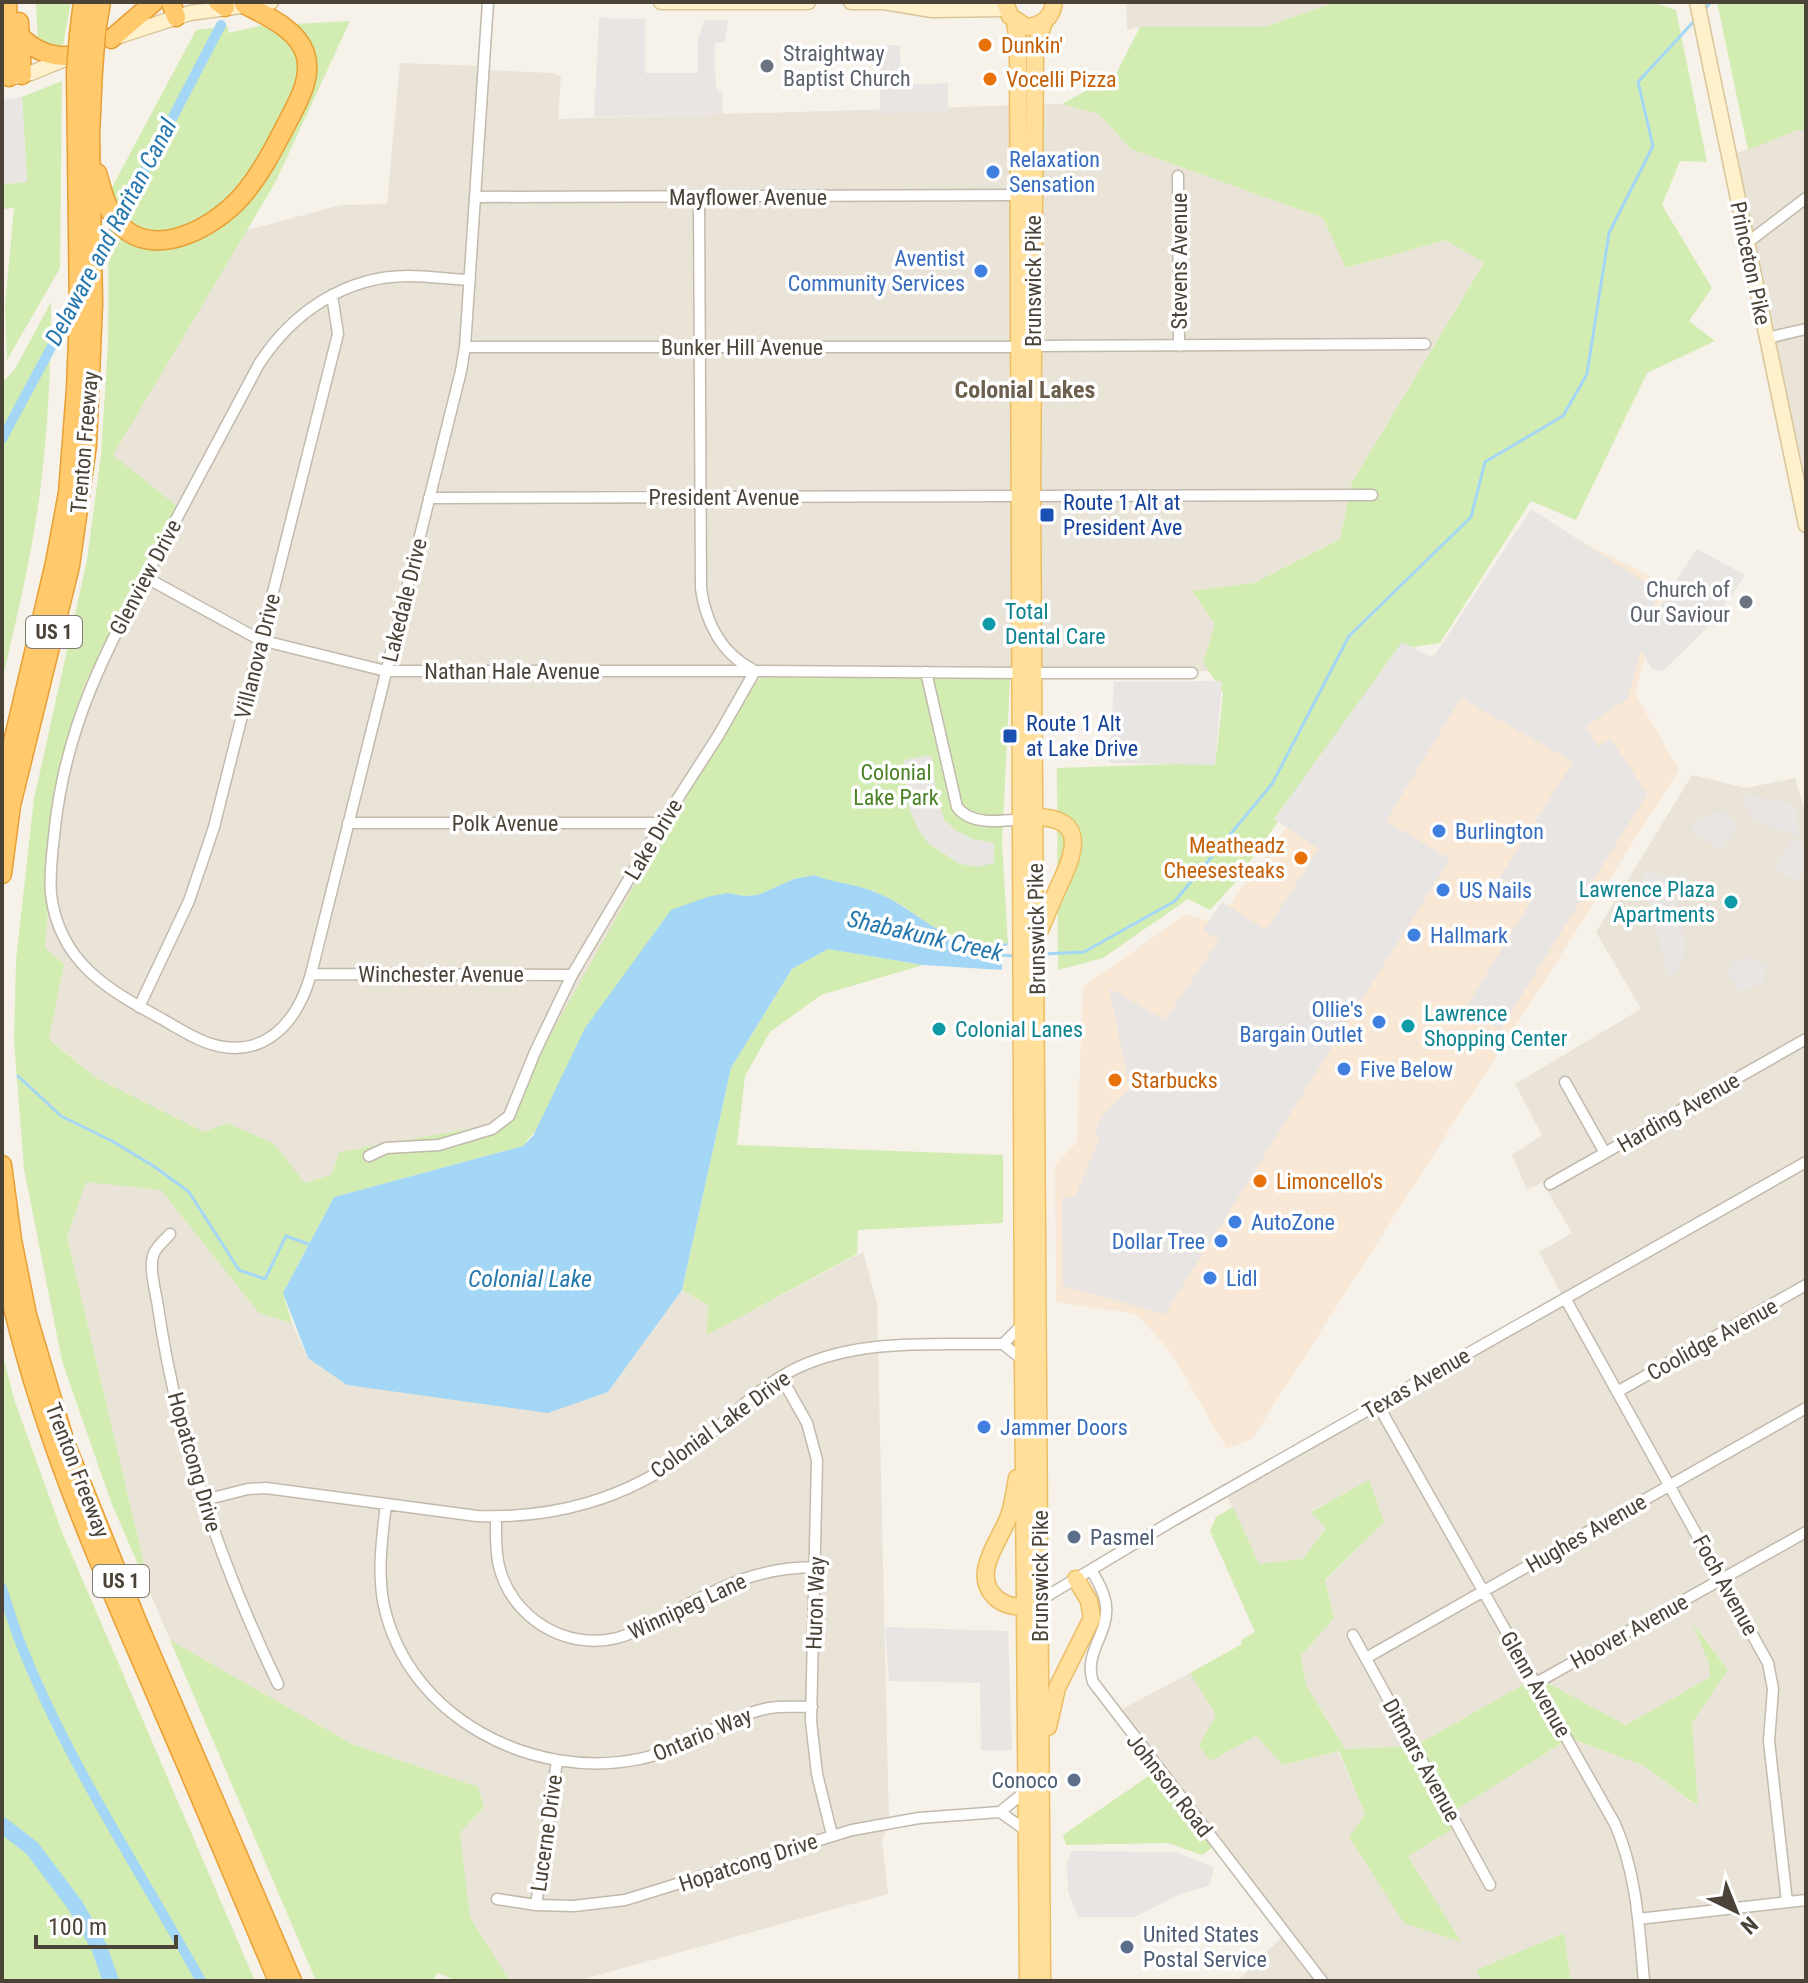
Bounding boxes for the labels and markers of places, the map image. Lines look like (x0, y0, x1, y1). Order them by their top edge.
place label: Dunkin' (1001, 33, 1063, 58)
marker: Dunkin' (976, 36, 994, 54)
place label: Straightway Baptist Church (783, 41, 911, 91)
marker: Straightway Baptist Church (758, 57, 776, 75)
place label: Vocelli Pizza (1006, 67, 1117, 92)
marker: Vocelli Pizza (981, 70, 999, 88)
place label: Relaxation Sensation (1009, 147, 1100, 197)
marker: Relaxation Sensation (984, 163, 1002, 181)
place label: Aventist Community Services (788, 246, 965, 296)
marker: Aventist Community Services (972, 262, 990, 280)
place label: Route 1 Alt at President Ave (1063, 490, 1182, 540)
marker: Route 1 Alt at President Ave (1038, 506, 1056, 524)
place label: Church of Our Saviour (1630, 577, 1730, 627)
marker: Church of Our Saviour (1737, 593, 1755, 611)
place label: Total Dental Care (1005, 599, 1106, 649)
marker: Total Dental Care (980, 615, 998, 633)
place label: Route 1 Alt at Lake Drive (1026, 711, 1138, 761)
marker: Route 1 Alt at Lake Drive (1001, 727, 1019, 745)
place label: Burlington (1455, 819, 1544, 844)
marker: Burlington (1430, 822, 1448, 840)
place label: Meatheadz Cheesesteaks (1164, 833, 1285, 883)
marker: Meatheadz Cheesesteaks (1292, 849, 1310, 867)
place label: Lawrence Plaza Apartments (1579, 877, 1715, 927)
place label: US Nails (1459, 878, 1532, 903)
marker: US Nails (1434, 881, 1452, 899)
marker: Lawrence Plaza Apartments (1722, 893, 1740, 911)
place label: Hallmark (1430, 923, 1508, 948)
marker: Hallmark (1405, 926, 1423, 944)
place label: Ollie's Bargain Outlet (1240, 997, 1363, 1047)
place label: Lawrence Shopping Center (1424, 1001, 1568, 1051)
marker: Ollie's Bargain Outlet (1370, 1013, 1388, 1031)
place label: Colonial Lanes (955, 1017, 1083, 1042)
marker: Lawrence Shopping Center (1399, 1017, 1417, 1035)
marker: Colonial Lanes (930, 1020, 948, 1038)
place label: Five Below (1360, 1057, 1453, 1082)
marker: Five Below (1335, 1060, 1353, 1078)
place label: Starbucks (1131, 1068, 1218, 1093)
marker: Starbucks (1106, 1071, 1124, 1089)
place label: Limoncello's (1276, 1169, 1383, 1194)
marker: Limoncello's (1251, 1172, 1269, 1190)
place label: AutoZone (1251, 1210, 1335, 1235)
marker: AutoZone (1226, 1213, 1244, 1231)
place label: Dollar Tree (1112, 1229, 1205, 1254)
marker: Dollar Tree (1212, 1232, 1230, 1250)
place label: Lidl (1226, 1266, 1257, 1291)
marker: Lidl (1201, 1269, 1219, 1287)
place label: Jammer Doors (1000, 1415, 1128, 1440)
marker: Jammer Doors (975, 1418, 993, 1436)
place label: Pasmel (1090, 1525, 1155, 1550)
marker: Pasmel (1065, 1528, 1083, 1546)
place label: Conoco (992, 1768, 1058, 1793)
marker: Conoco (1065, 1771, 1083, 1789)
place label: United States Postal Service (1143, 1922, 1267, 1972)
marker: United States Postal Service (1118, 1938, 1136, 1956)

